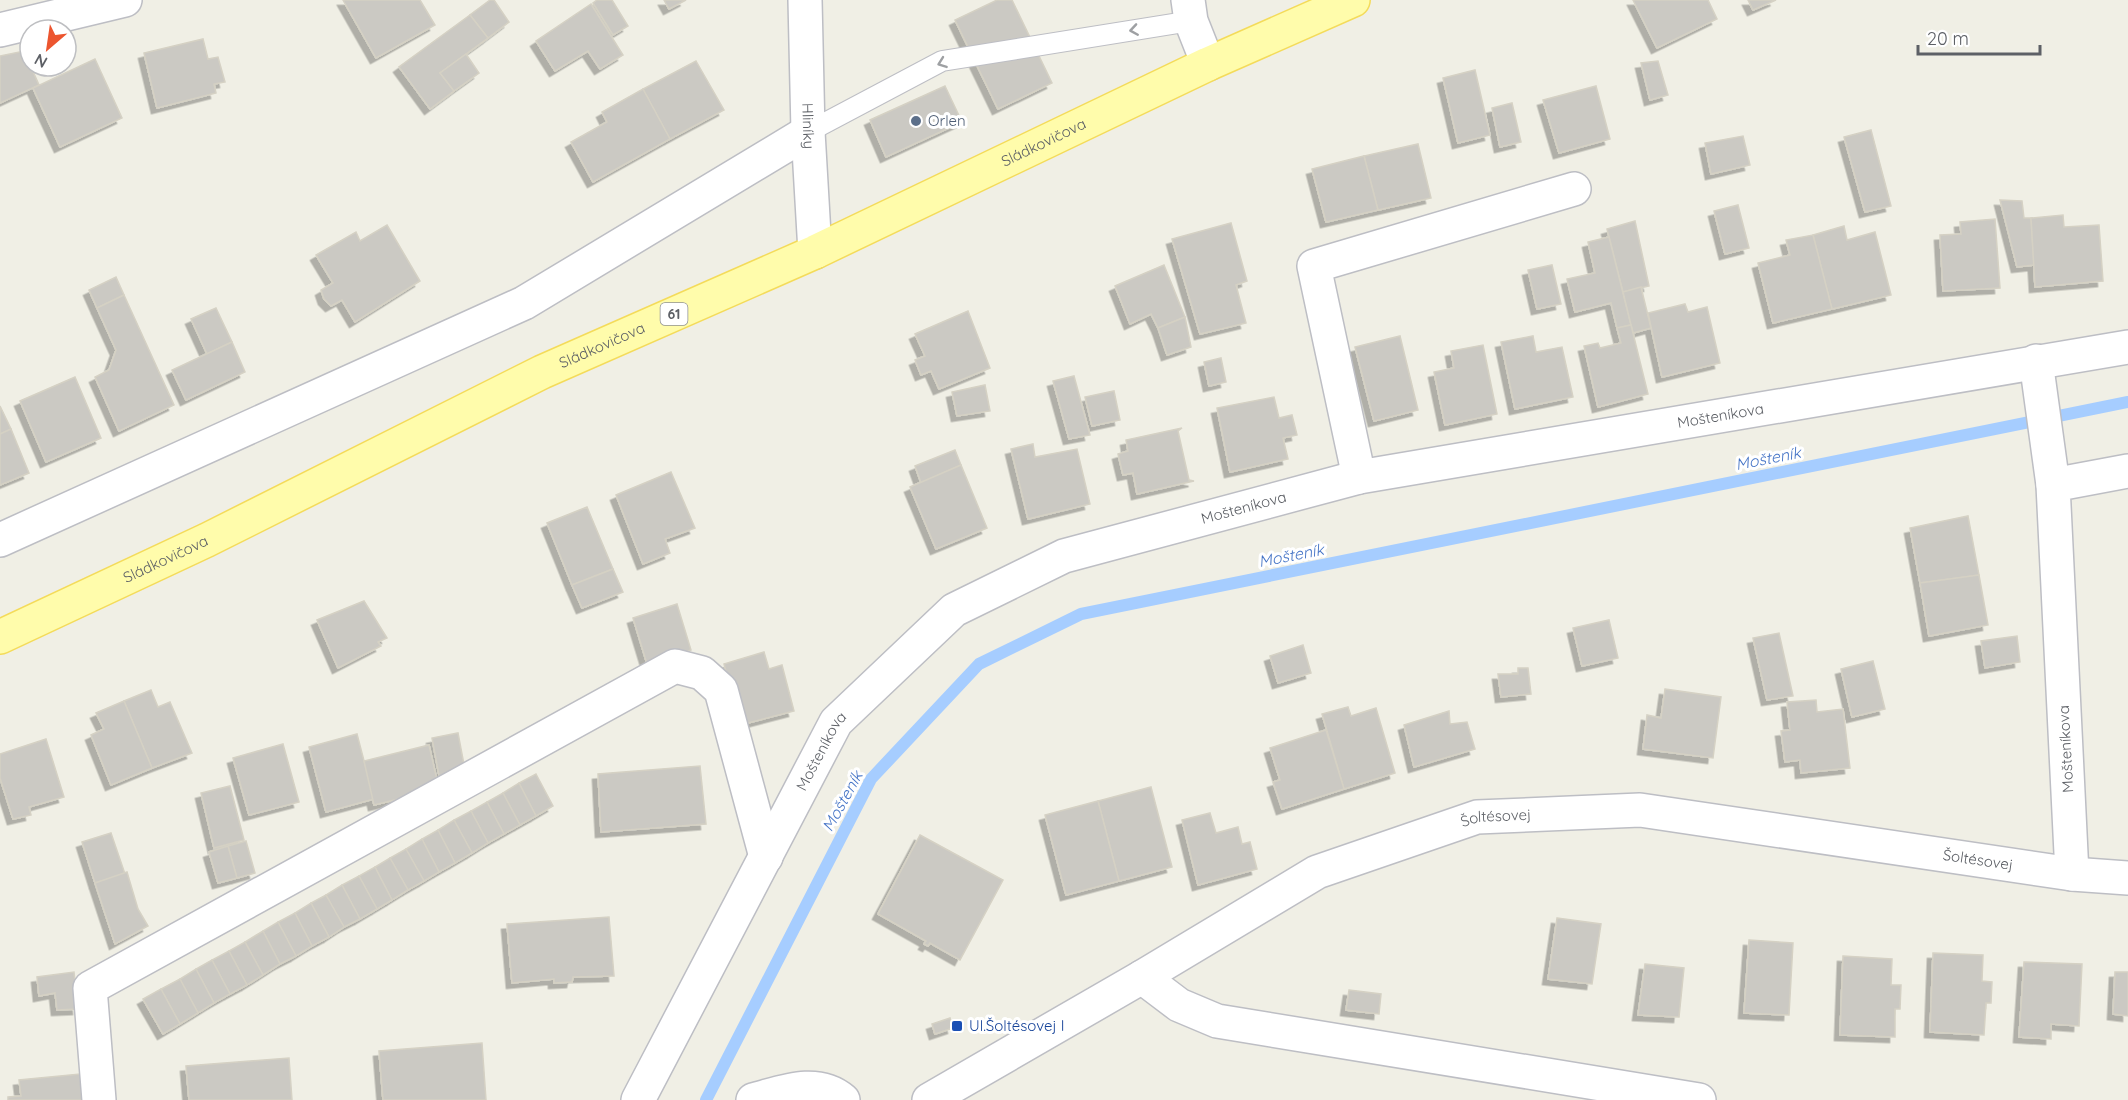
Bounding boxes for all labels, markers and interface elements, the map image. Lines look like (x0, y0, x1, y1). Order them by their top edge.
north arrow (18, 18, 78, 78)
scale bar (1918, 18, 2040, 56)
one-way arrow (1129, 24, 1138, 36)
text: 20 m (1927, 27, 1969, 50)
text: N (31, 50, 51, 73)
one-way arrow (937, 55, 947, 68)
street label: Hliníky (798, 103, 819, 149)
place label: Orlen (928, 111, 966, 130)
marker: Orlen (909, 114, 923, 128)
street label: Sládkovičova (998, 114, 1089, 171)
road number: 61 (660, 303, 688, 325)
street label: Sládkovičova (556, 318, 648, 372)
street label: Mošteníkova (1676, 399, 1765, 432)
water label: Mošteník (1734, 442, 1804, 474)
street label: Mošteníkova (1199, 487, 1288, 528)
street label: Sládkovičova (120, 531, 211, 587)
water label: Mošteník (1257, 539, 1327, 571)
street label: Mošteníkova (2054, 705, 2077, 793)
street label: Mošteníkova (792, 707, 850, 794)
water label: Mošteník (817, 766, 867, 835)
street label: Šoltésovej (1458, 805, 1532, 831)
street label: Šoltésovej (1942, 845, 2014, 874)
place label: Ul.Šoltésovej I (969, 1016, 1065, 1035)
marker: Ul.Šoltésovej I (950, 1019, 964, 1033)

